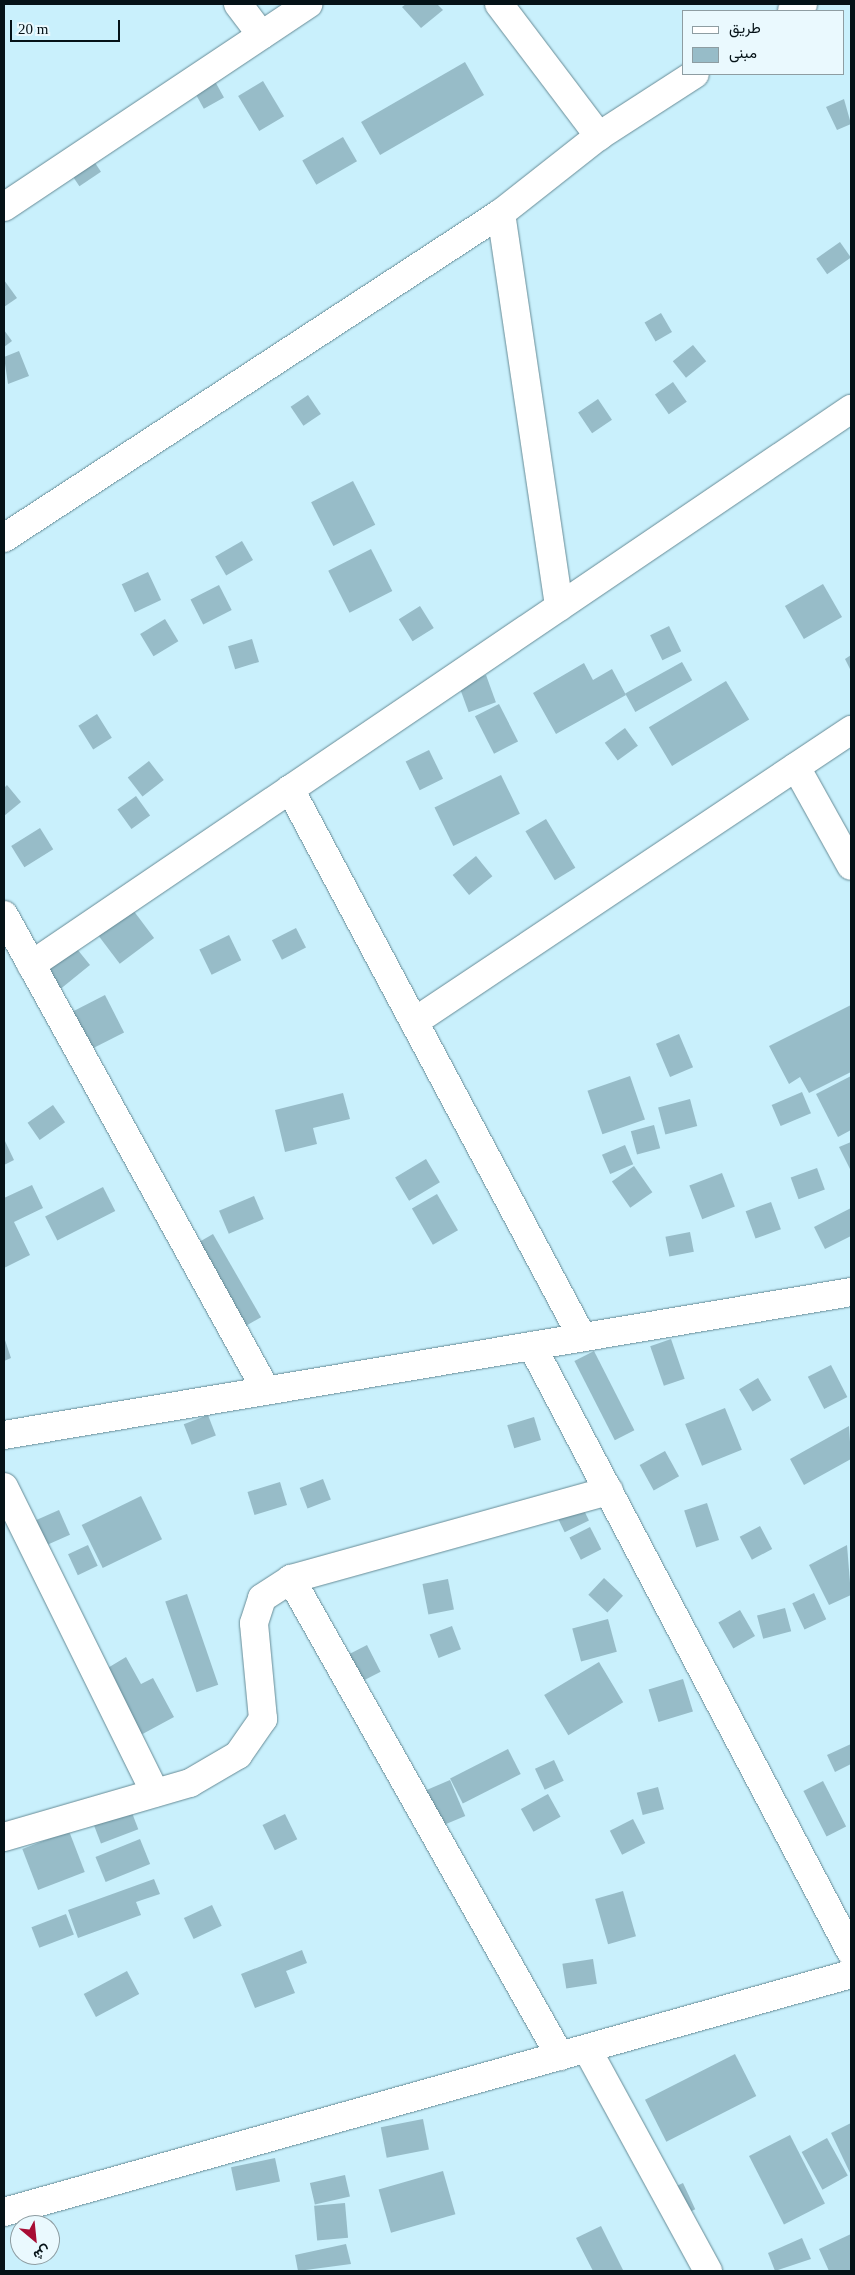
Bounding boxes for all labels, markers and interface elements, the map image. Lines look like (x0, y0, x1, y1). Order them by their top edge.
scale bar (12, 10, 122, 42)
legend (682, 10, 845, 75)
text: طريق (729, 20, 761, 36)
text: 20 m (18, 21, 48, 37)
text: مبنى (729, 45, 757, 61)
north arrow (10, 2215, 60, 2265)
text: ش (31, 2242, 53, 2263)

